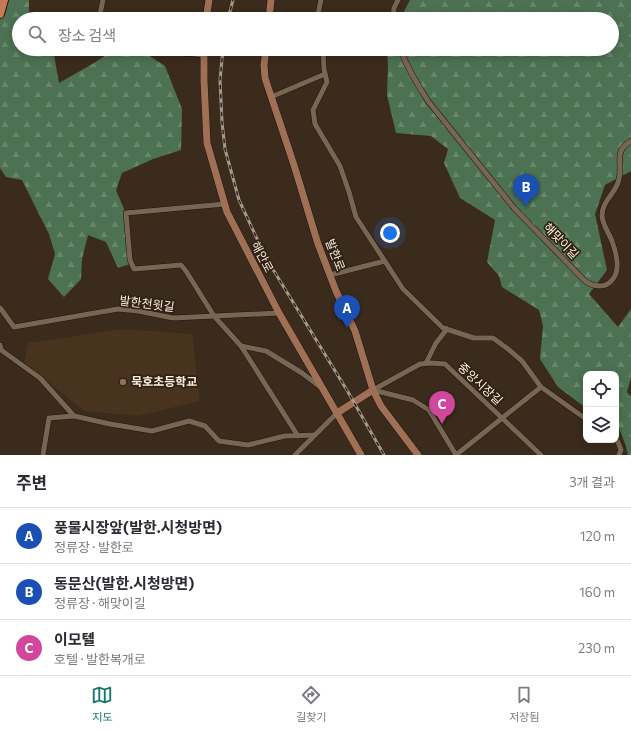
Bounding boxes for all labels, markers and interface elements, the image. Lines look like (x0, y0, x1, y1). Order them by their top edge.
search box (12, 12, 619, 56)
icon: search (26, 23, 48, 45)
text: 장소 검색 (58, 26, 116, 44)
pin: B (513, 174, 539, 207)
street label: 해맞이길 (541, 220, 582, 261)
your location (380, 223, 400, 243)
street label: 발한로 (323, 237, 348, 273)
street label: 해안로 (249, 239, 277, 274)
street label: 발한천윗길 (119, 293, 175, 313)
pin: A (334, 295, 360, 328)
street label: 중앙시장길 (456, 359, 506, 407)
map controls (583, 371, 619, 443)
button: locate (583, 371, 619, 407)
place label: 묵호초등학교 (131, 374, 197, 388)
marker: 묵호초등학교 (118, 377, 128, 387)
pin: C (429, 391, 455, 424)
button: layers (583, 407, 619, 443)
text: 주변 (16, 472, 47, 493)
text: 3개 결과 (569, 474, 615, 490)
text: 풍물시장앞(발한.시청방면) (54, 518, 222, 536)
text: A (24, 528, 34, 544)
text: 120 m (580, 528, 615, 544)
text: 정류장 · 발한로 (54, 539, 134, 555)
text: 동문산(발한.시청방면) (54, 574, 195, 592)
text: B (25, 584, 33, 600)
text: 160 m (579, 584, 615, 600)
text: 정류장 · 해맞이길 (54, 595, 146, 611)
text: 이모텔 (54, 630, 95, 648)
text: C (25, 640, 33, 656)
text: 230 m (578, 640, 615, 656)
text: 호텔 · 발한복개로 (54, 651, 146, 667)
tab: 지도 (91, 684, 113, 724)
tab: 길찾기 (296, 684, 327, 724)
tab: 저장됨 (509, 684, 540, 724)

